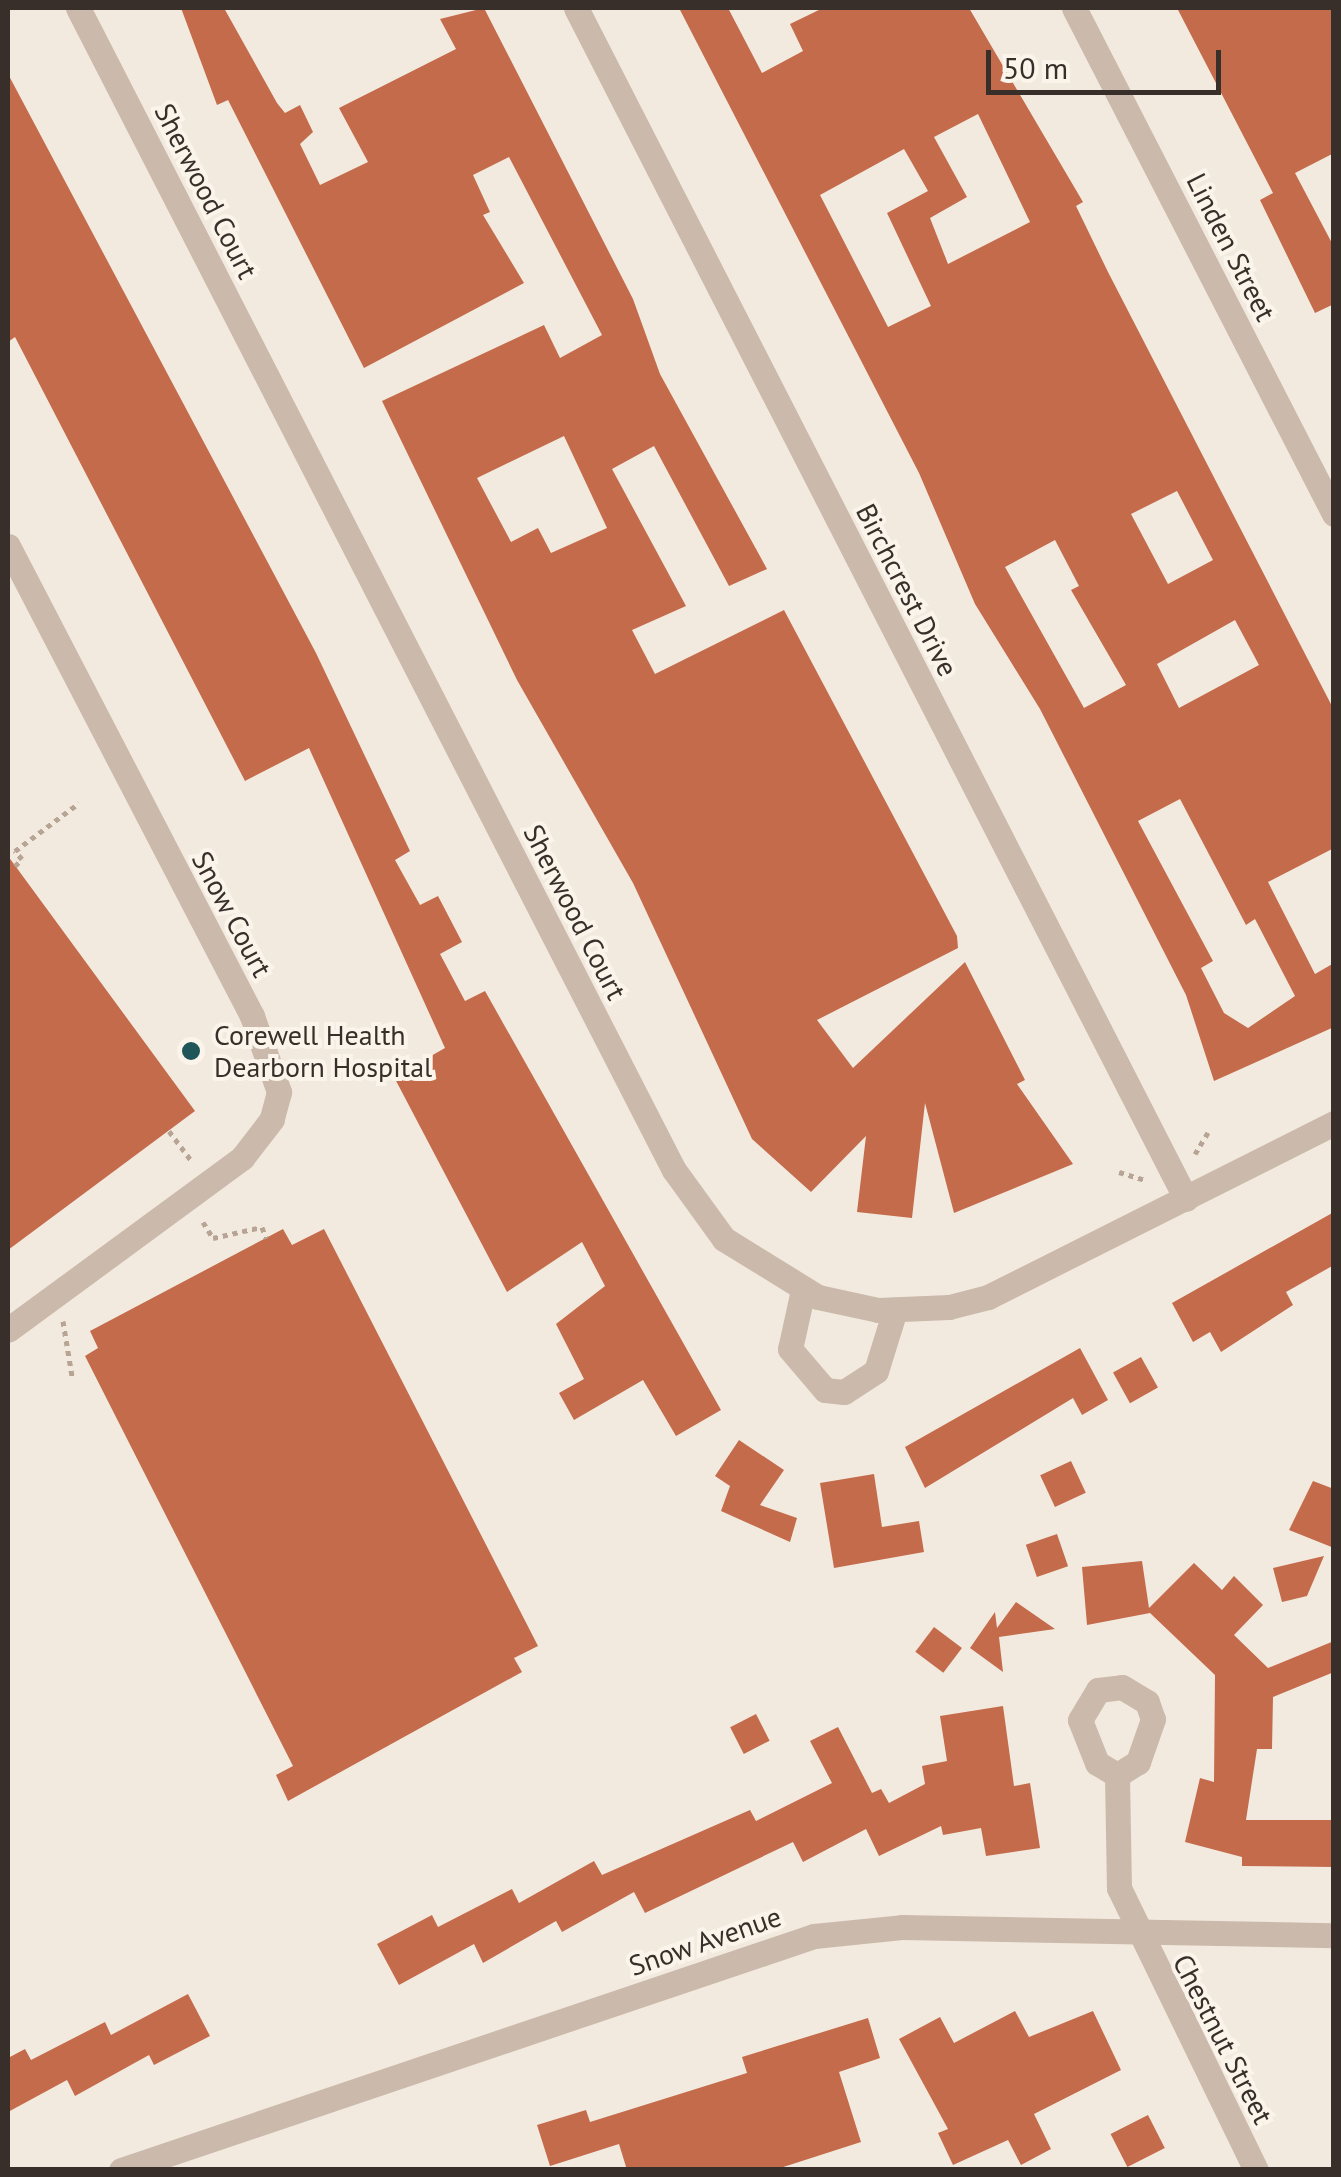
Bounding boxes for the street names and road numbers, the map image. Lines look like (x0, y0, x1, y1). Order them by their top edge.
street label: Sherwood Court (148, 98, 264, 284)
street label: Linden Street (1180, 168, 1282, 326)
street label: Birchcrest Drive (849, 498, 965, 682)
street label: Sherwood Court (517, 819, 633, 1005)
street label: Snow Court (185, 845, 279, 983)
street label: Snow Avenue (624, 1899, 786, 1983)
street label: Chestnut Street (1166, 1949, 1280, 2129)

